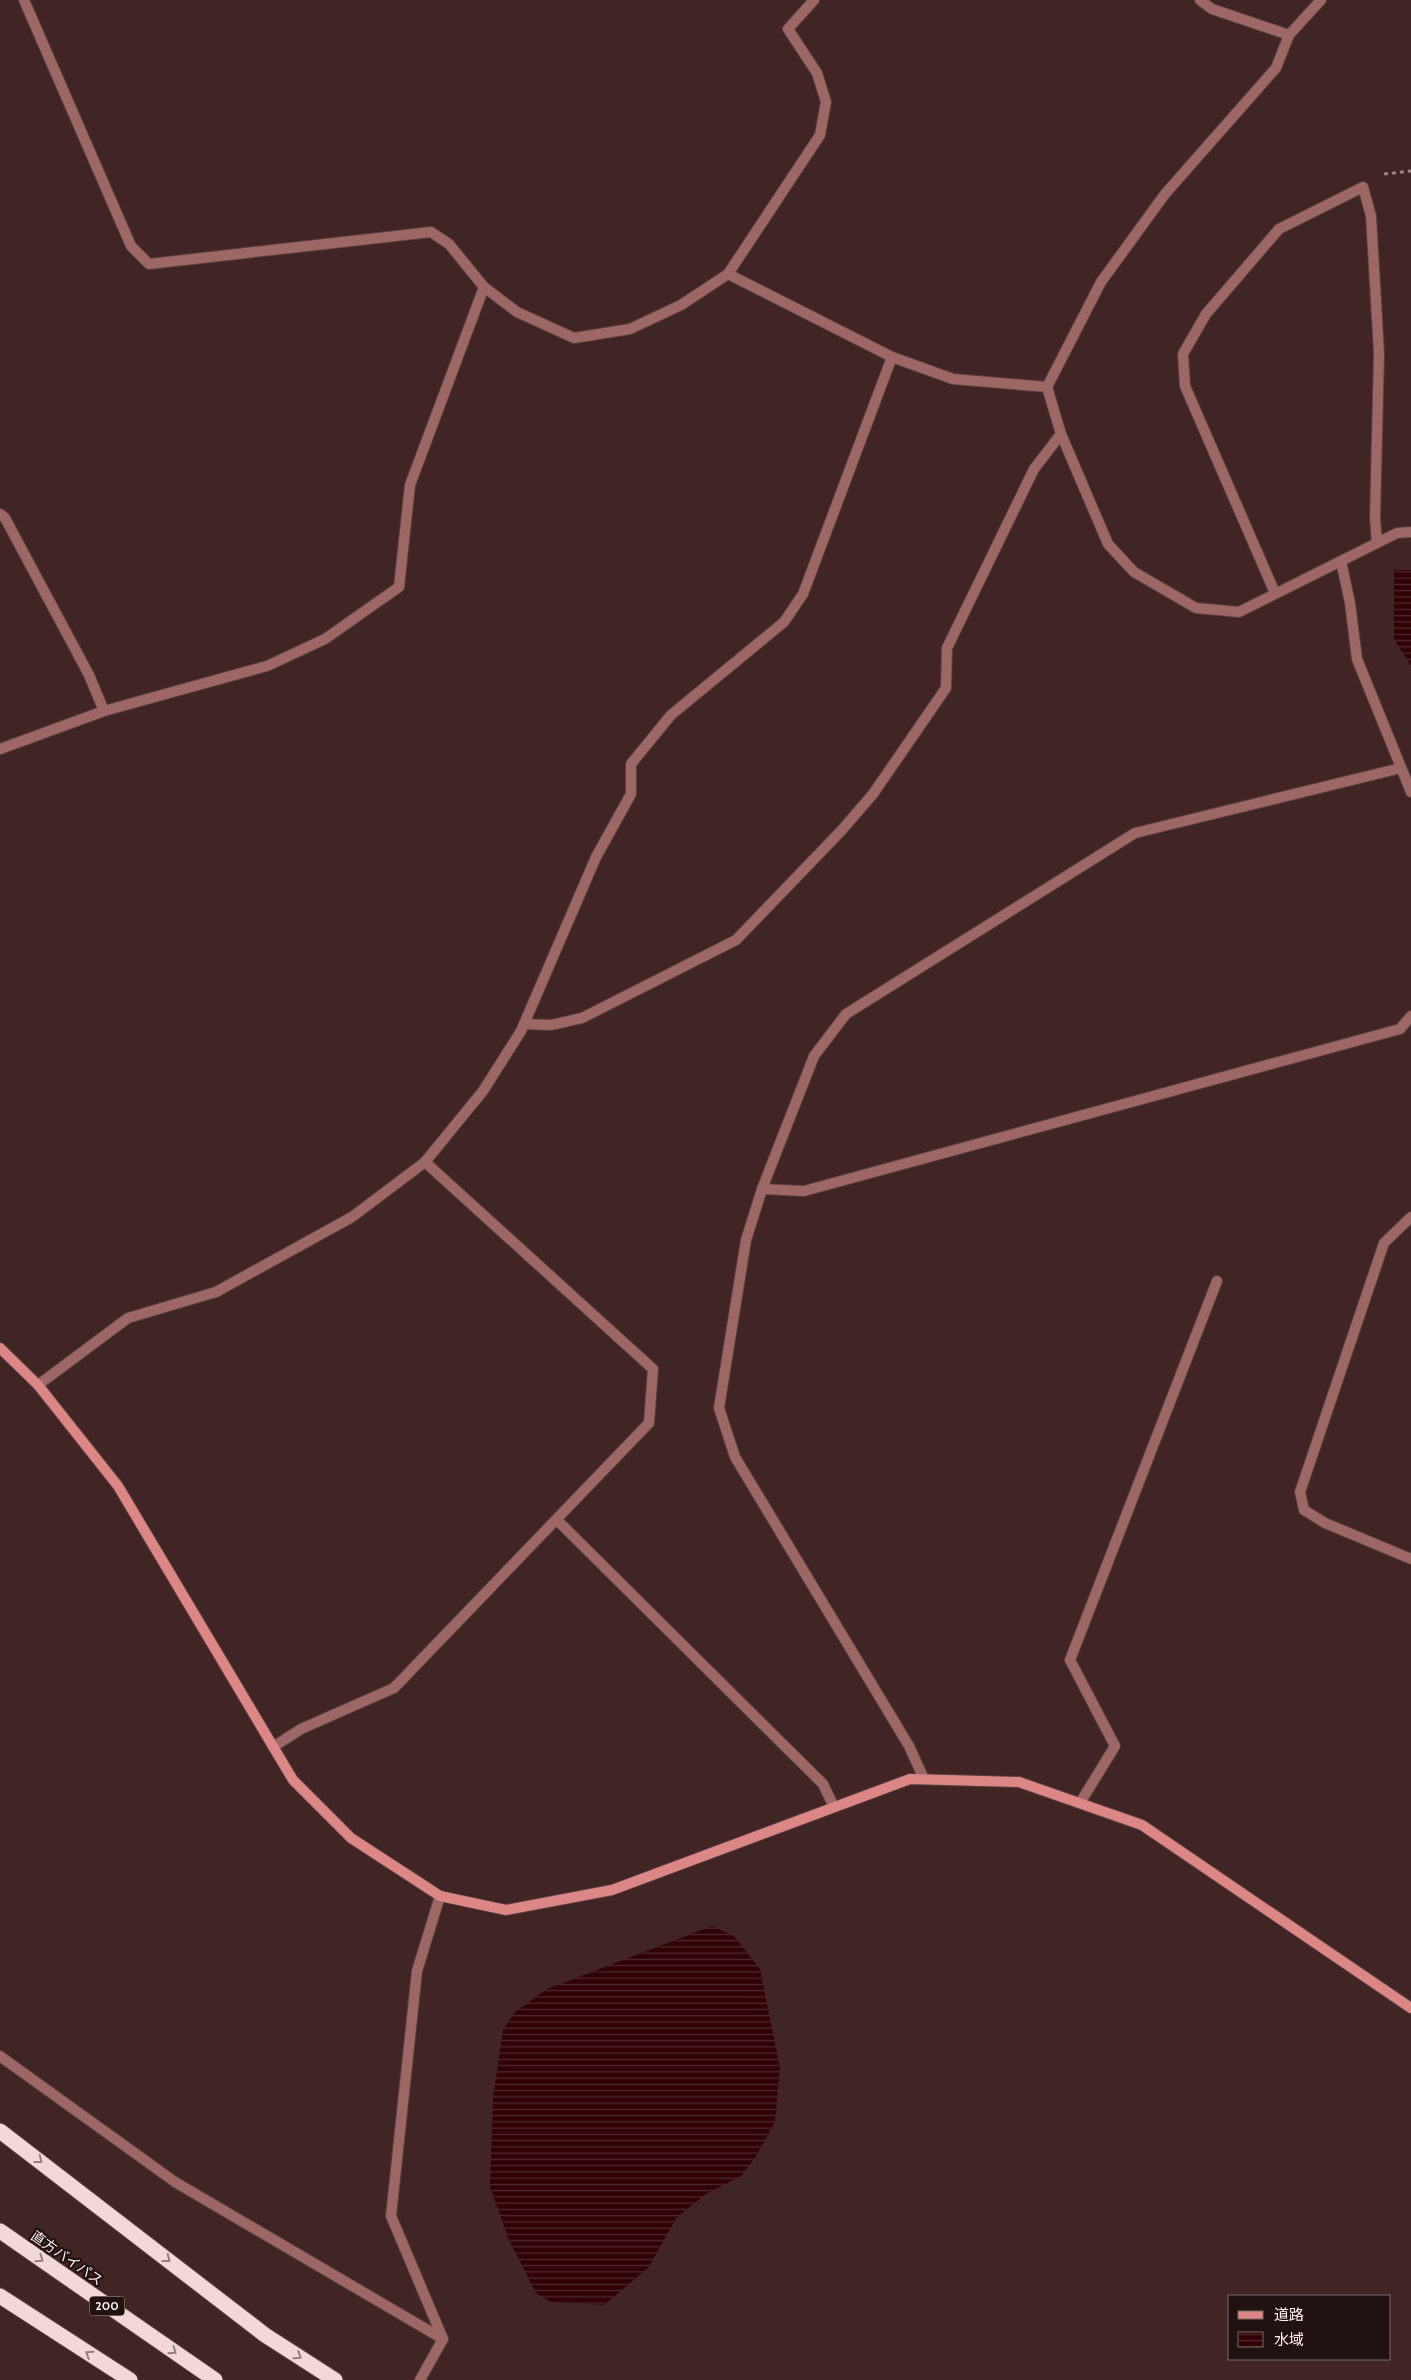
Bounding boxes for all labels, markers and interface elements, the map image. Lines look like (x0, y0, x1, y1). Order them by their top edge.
one-way arrow (33, 2155, 42, 2163)
street label: 直方バイパス (28, 2227, 106, 2289)
one-way arrow (34, 2253, 44, 2262)
one-way arrow (162, 2254, 171, 2263)
legend (1228, 2295, 1391, 2360)
road number: 200 (90, 2296, 124, 2316)
text: 道路 (1274, 2306, 1304, 2324)
text: 水域 (1274, 2331, 1304, 2349)
one-way arrow (168, 2345, 177, 2354)
one-way arrow (86, 2350, 95, 2360)
one-way arrow (292, 2350, 302, 2359)

